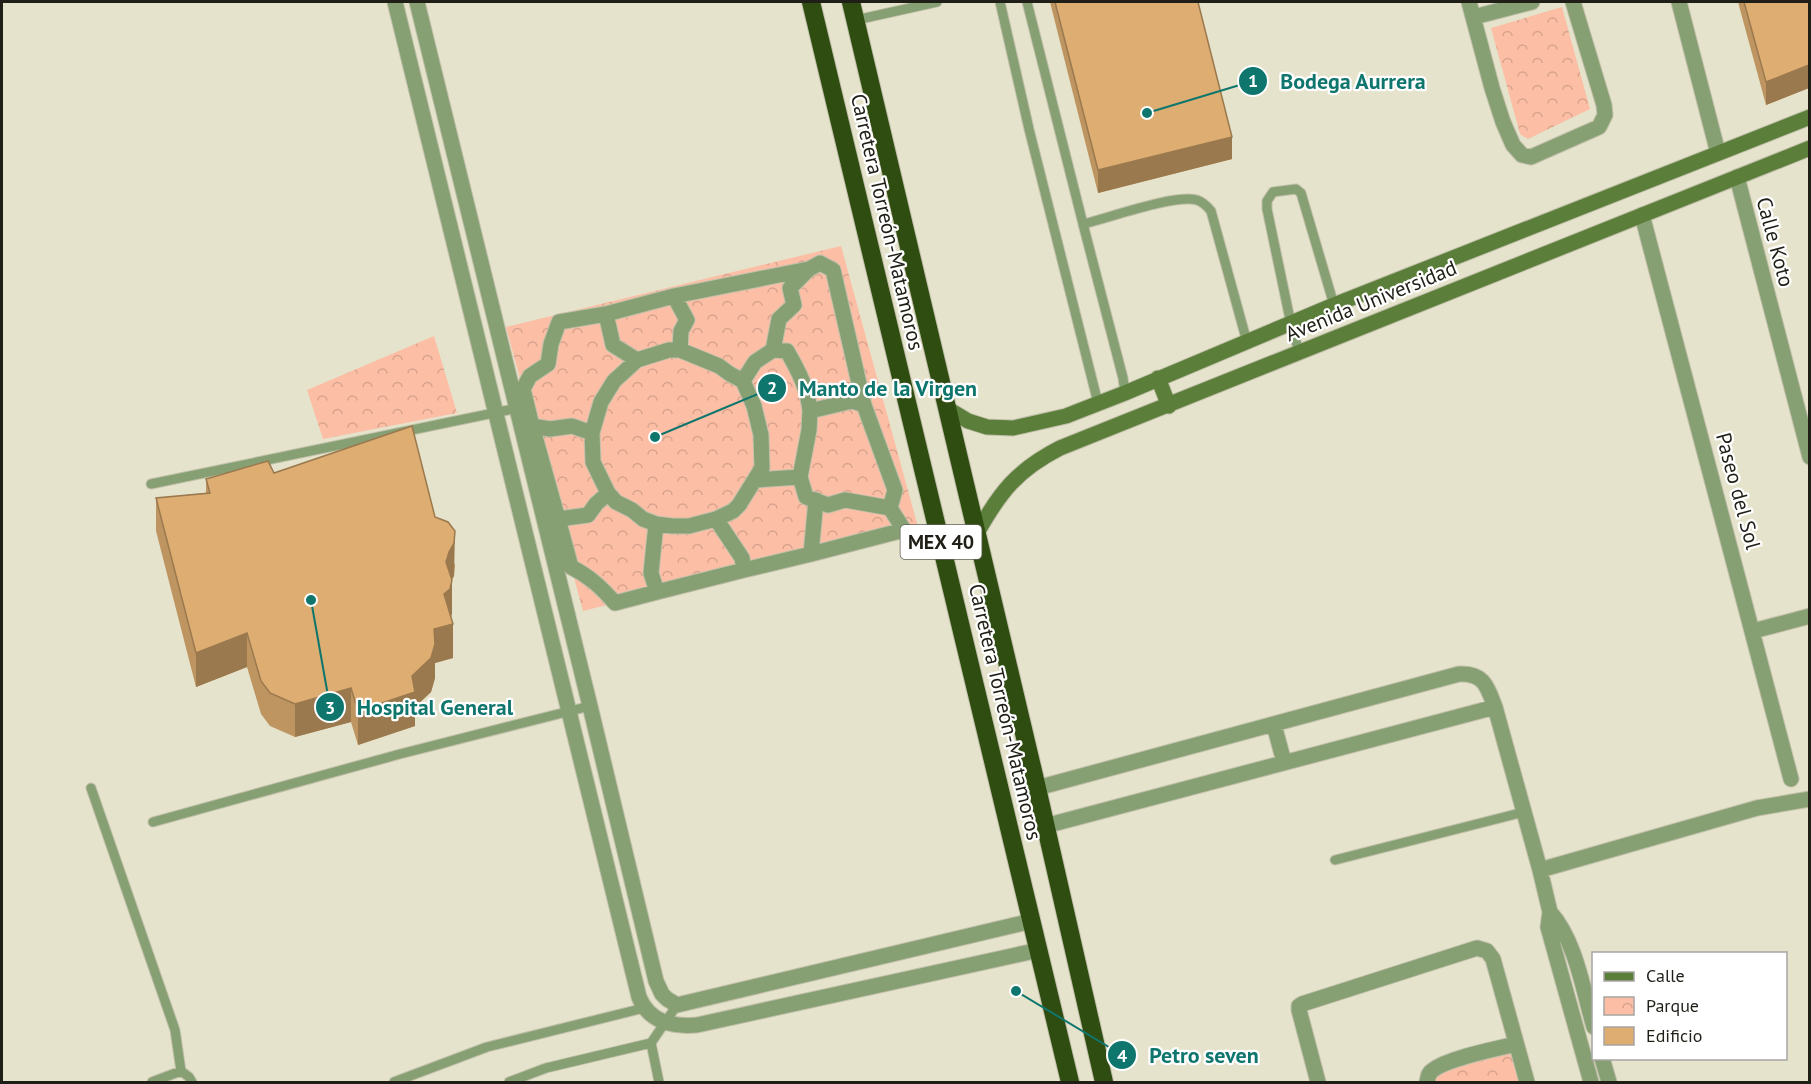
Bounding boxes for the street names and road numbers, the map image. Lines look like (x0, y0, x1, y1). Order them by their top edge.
street label: Carretera Torreón-Matamoros (845, 91, 930, 353)
street label: Calle Koto (1751, 194, 1800, 290)
street label: Avenida Universidad (1281, 254, 1460, 347)
street label: Paseo del Sol (1710, 430, 1767, 552)
road number: MEX 40 (900, 525, 982, 559)
street label: Carretera Torreón-Matamoros (963, 581, 1048, 843)

